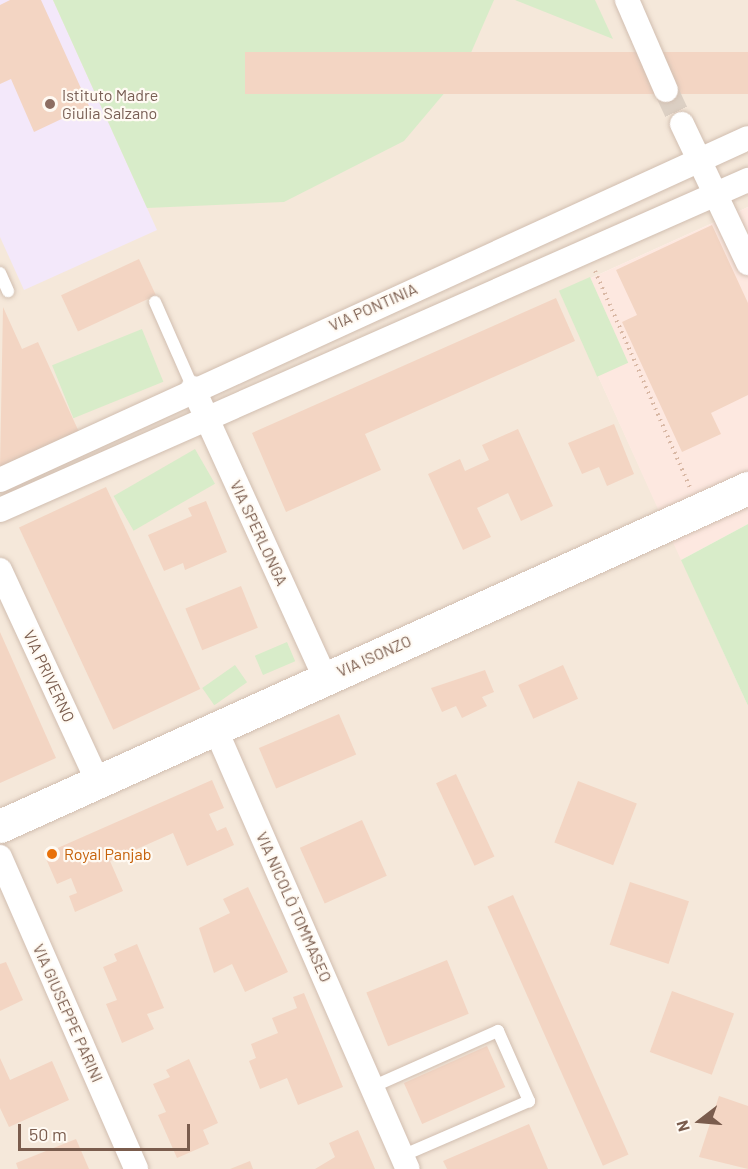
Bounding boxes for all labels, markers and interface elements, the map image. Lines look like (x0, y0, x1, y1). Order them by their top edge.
place label: Istituto Madre Giulia Salzano (62, 85, 158, 123)
marker: Istituto Madre Giulia Salzano (43, 97, 57, 111)
street label: VIA PONTINIA (326, 279, 420, 335)
street label: VIA SPERLONGA (226, 477, 292, 589)
street label: VIA PRIVERNO (19, 627, 79, 725)
street label: VIA ISONZO (334, 631, 414, 681)
street label: VIA NICOLÒ TOMMASEO (252, 829, 336, 985)
place label: Royal Panjab (64, 844, 151, 864)
marker: Royal Panjab (45, 847, 59, 861)
street label: VIA GIUSEPPE PARINI (29, 941, 107, 1085)
north arrow (670, 1091, 730, 1151)
scale bar (21, 1112, 194, 1150)
text: N (672, 1118, 693, 1134)
text: 50 m (29, 1123, 67, 1145)

